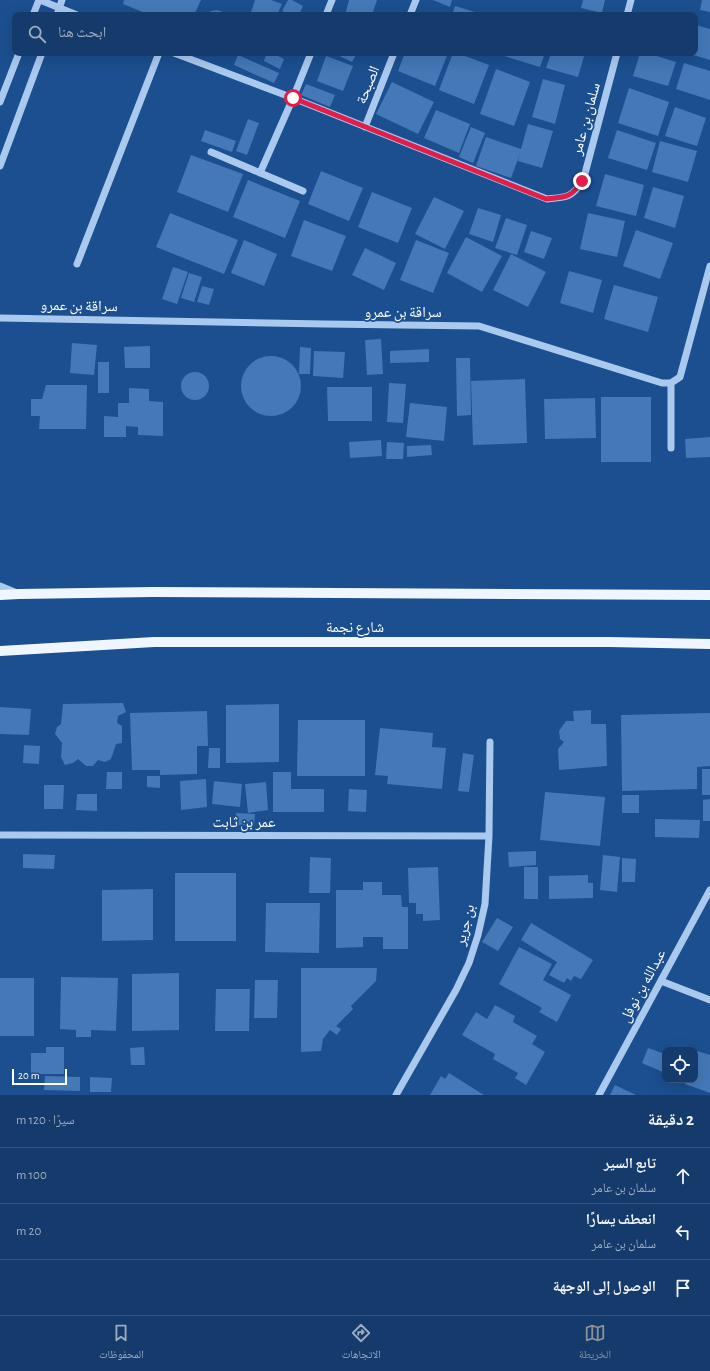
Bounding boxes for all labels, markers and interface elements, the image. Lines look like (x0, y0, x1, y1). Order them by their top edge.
search box (12, 12, 698, 56)
icon: search (26, 23, 48, 45)
text: ابحث هنا (58, 25, 106, 40)
street label: الصبحة (354, 64, 383, 106)
street label: سلمان بن عامر (569, 81, 605, 158)
route start (284, 89, 302, 107)
route end (573, 172, 591, 190)
street label: سراقة بن عمرو (40, 298, 118, 316)
street label: سراقة بن عمرو (364, 305, 442, 322)
street label: شارع نجمة (326, 620, 384, 637)
street label: عمر بن ثابت (212, 815, 276, 832)
street label: بن جرير (452, 903, 479, 949)
street label: عبدالله بن نوفل (617, 947, 670, 1026)
map controls (662, 1047, 698, 1083)
button: locate (662, 1047, 698, 1083)
scale bar (12, 1067, 67, 1086)
text: 20 m (18, 1070, 39, 1081)
text: 2 دقيقة (648, 1111, 694, 1128)
text: سيرًا · 120 m (16, 1114, 75, 1127)
text: تابع السير (604, 1156, 656, 1171)
icon: ahead (672, 1165, 694, 1187)
text: 100 m (16, 1169, 47, 1182)
text: سلمان بن عامر (591, 1182, 656, 1195)
text: انعطف يسارًا (586, 1212, 656, 1227)
icon: left (672, 1221, 694, 1243)
text: 20 m (16, 1225, 41, 1238)
text: سلمان بن عامر (591, 1238, 656, 1251)
icon: arrive (672, 1277, 694, 1299)
text: الوصول إلى الوجهة (553, 1279, 656, 1294)
tab: المحفوظات (99, 1322, 144, 1365)
tab: الاتجاهات (342, 1322, 381, 1365)
tab: الخريطة (579, 1322, 611, 1365)

